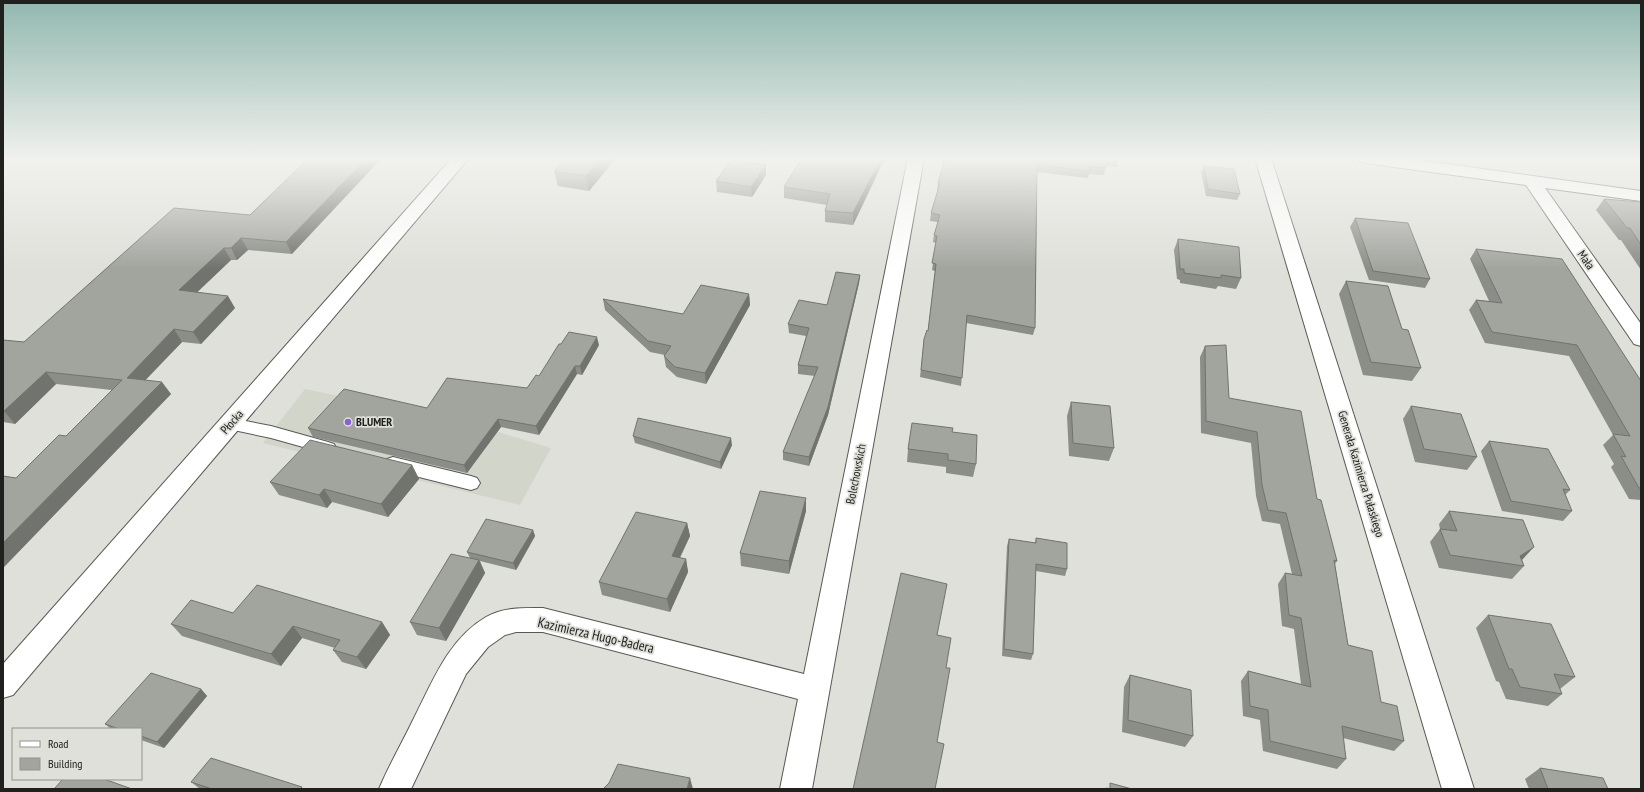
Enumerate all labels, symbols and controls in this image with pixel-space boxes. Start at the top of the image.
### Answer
street label: Mała [1575,247,1598,272]
street label: Płocka [217,406,246,437]
street label: Generała Kazimierza Pułaskiego [1335,409,1388,539]
place label: BLUMER [356,414,392,429]
marker: BLUMER [343,417,353,427]
street label: Bolechowskich [842,442,869,505]
street label: Kazimierza Hugo-Badera [536,613,656,657]
legend [12,728,142,780]
text: Road [48,736,68,751]
text: Building [48,756,83,771]

